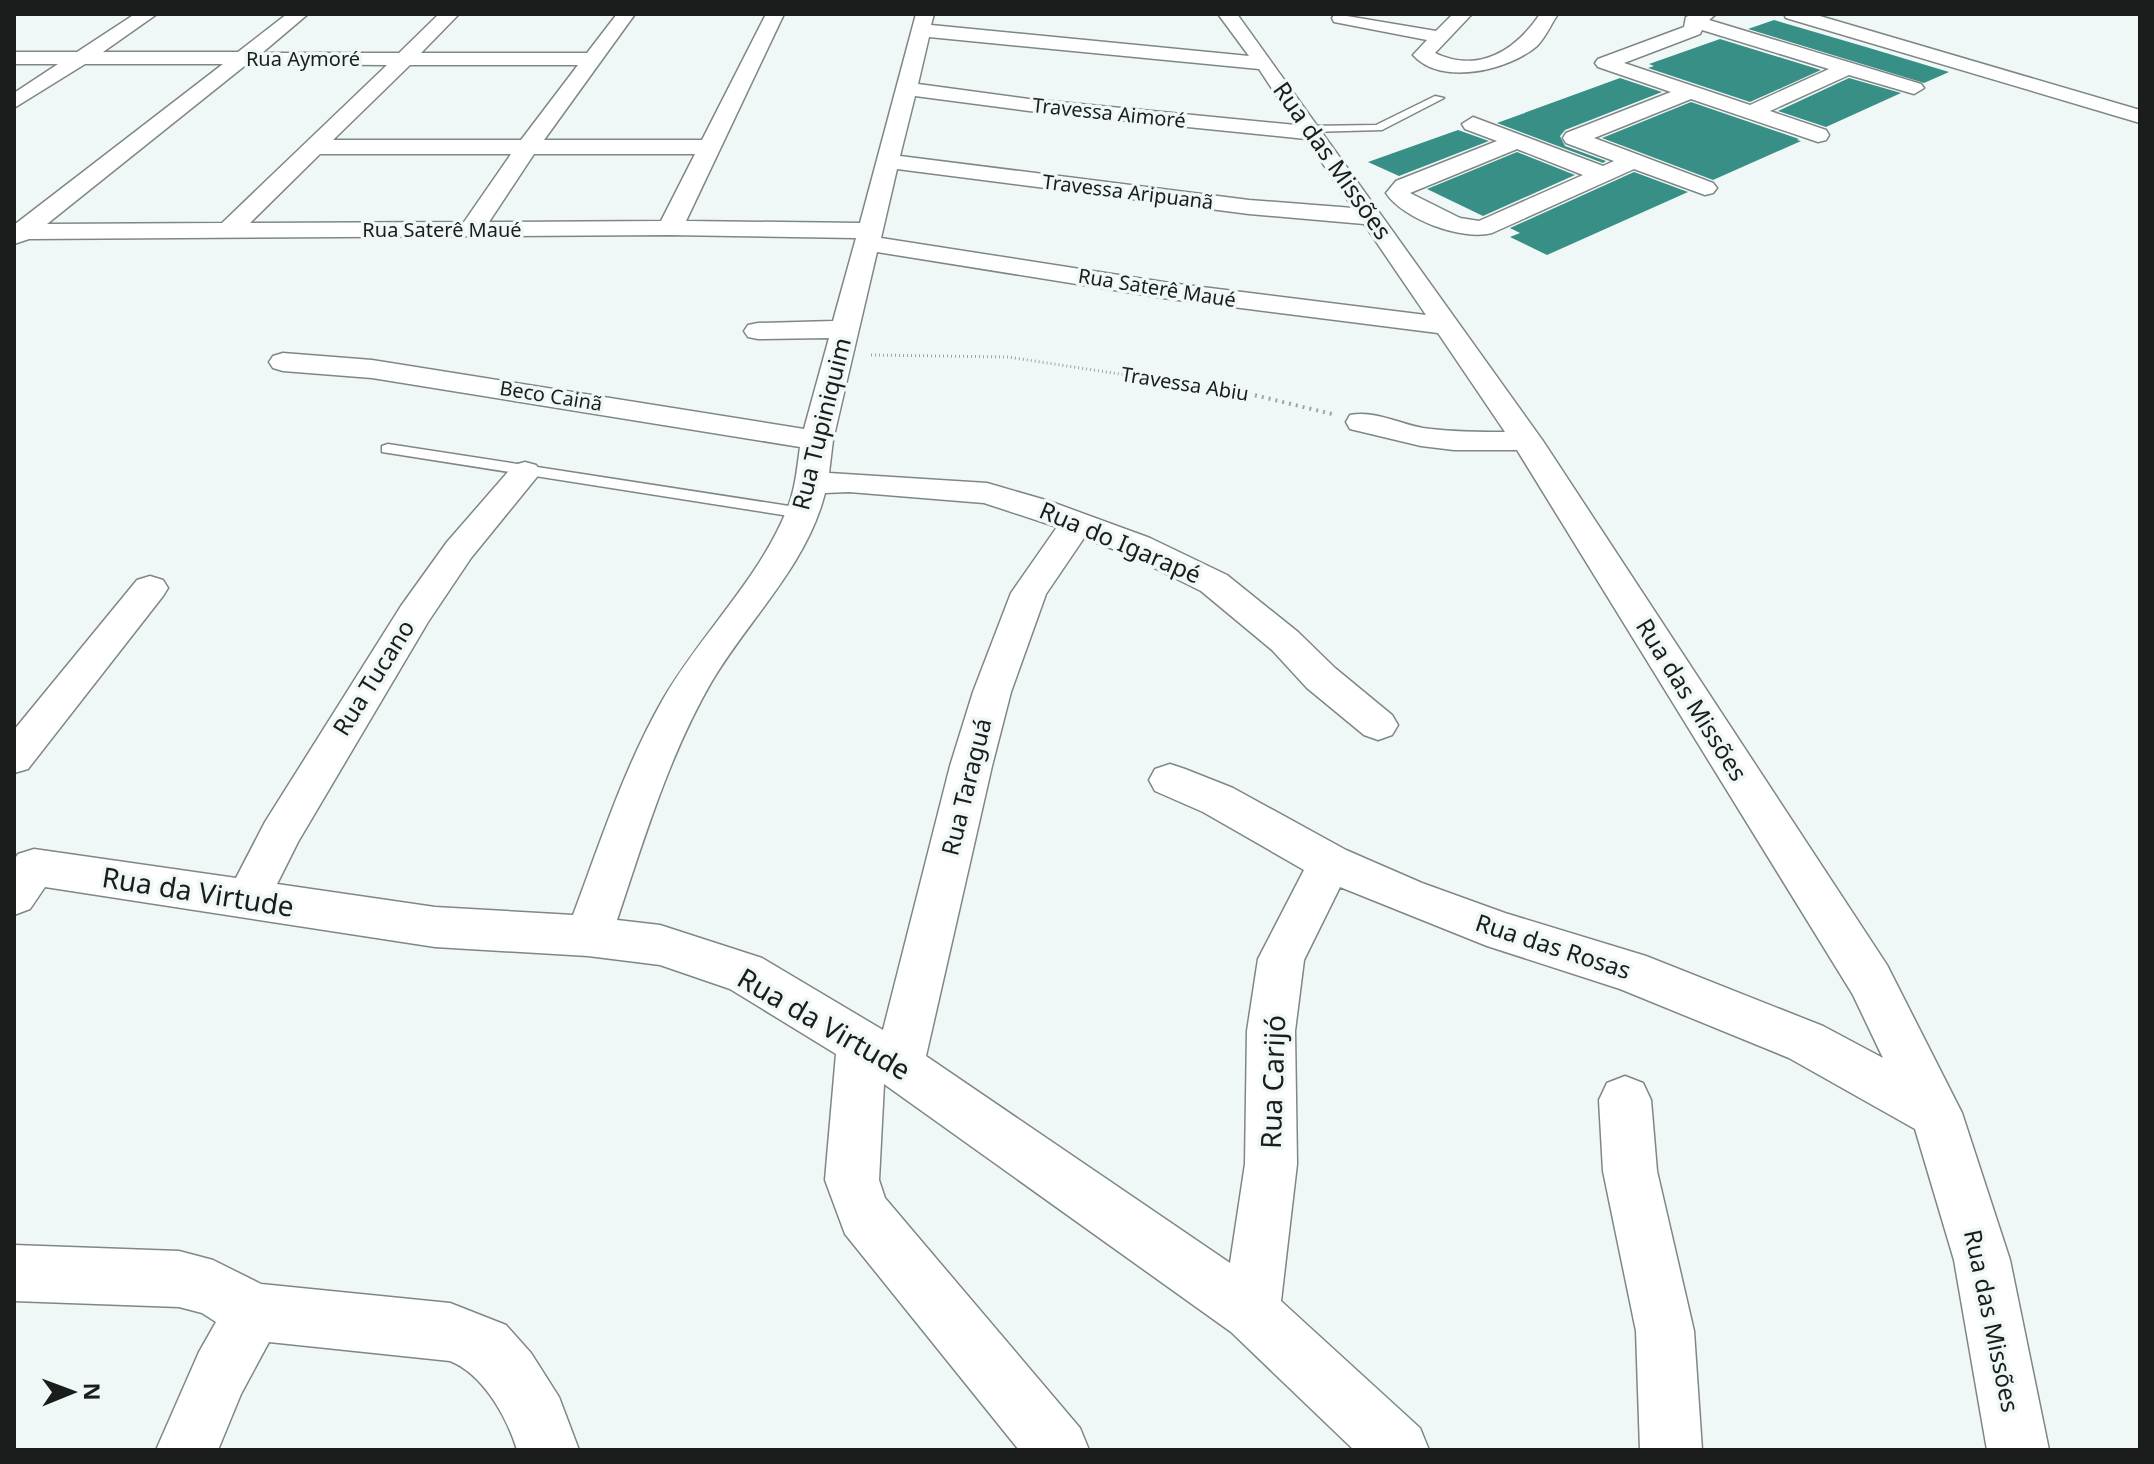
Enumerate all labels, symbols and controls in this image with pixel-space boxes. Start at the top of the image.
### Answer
street label: Rua Aymoré [246,45,360,72]
street label: Rua das Missões [1266,75,1400,246]
street label: Travessa Aimoré [1031,91,1187,134]
street label: Travessa Aripuanã [1041,168,1215,215]
street label: Rua Saterê Maué [362,216,522,243]
street label: Rua Saterê Maué [1076,262,1238,313]
street label: Rua Tupiniquim [783,334,858,513]
street label: Travessa Abiu [1119,360,1251,407]
street label: Beco Cainã [498,374,604,417]
street label: Rua do Igarapé [1035,493,1206,591]
street label: Rua das Missões [1629,612,1756,787]
street label: Rua Tucano [324,613,421,741]
street label: Rua Taraguá [933,715,999,859]
street label: Rua da Virtude [99,857,297,925]
street label: Rua das Rosas [1472,905,1635,986]
street label: Rua da Virtude [731,958,918,1088]
street label: Rua Carijó [1251,1014,1293,1150]
street label: Rua das Missões [1957,1226,2028,1415]
north arrow [32,1352,112,1432]
text: N [78,1382,108,1401]

